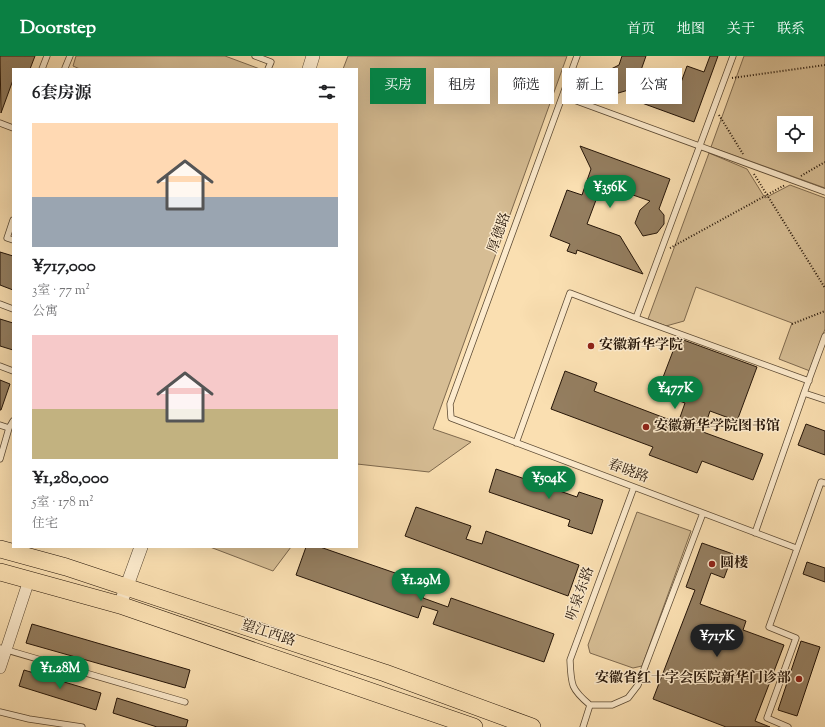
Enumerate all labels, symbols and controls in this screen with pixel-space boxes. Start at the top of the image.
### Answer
text: Doorstep [20,15,96,42]
text: 首页 [627,20,655,40]
text: 地图 [677,20,705,40]
text: 关于 [727,20,755,40]
text: 联系 [777,20,805,40]
chip: 买房 [370,68,426,104]
chip: 租房 [434,68,490,104]
chip: 筛选 [498,68,554,104]
chip: 新上 [562,68,618,104]
chip: 公寓 [626,68,682,104]
icon: filters [316,81,338,103]
text: 6套房源 [32,82,91,106]
map controls [777,116,813,152]
button: locate [777,116,813,152]
icon: home [149,149,221,221]
pin: ¥356K [582,175,638,209]
text: ¥356K [593,179,627,197]
street label: 厚德路 [483,210,517,256]
text: ¥717,000 [32,255,96,279]
text: 3室 · 77 m² [32,282,90,300]
text: 公寓 [32,303,58,321]
place label: 安徽新华学院 [599,336,683,356]
marker: 安徽新华学院 [586,341,596,351]
icon: home [149,361,221,433]
pin: ¥477K [647,376,703,410]
text: ¥477K [657,380,693,398]
place label: 安徽新华学院图书馆 [654,417,780,437]
marker: 安徽新华学院图书馆 [641,422,651,432]
street label: 春晓路 [605,455,651,489]
pin: ¥504K [521,466,577,500]
text: ¥1,280,000 [32,467,109,491]
text: ¥504K [531,470,567,488]
text: 5室 · 178 m² [32,494,94,512]
text: 住宅 [32,515,58,533]
place label: 圆楼 [720,554,748,574]
marker: 圆楼 [707,559,717,569]
street label: 听泉东路 [562,564,600,624]
pin: ¥1.29M [388,568,454,602]
text: ¥1.29M [401,572,441,590]
street label: 望江西路 [238,616,298,652]
pin: ¥717K [689,624,745,658]
text: ¥717K [699,628,735,646]
pin: ¥1.28M [27,656,93,690]
text: ¥1.28M [40,660,80,678]
place label: 安徽省红十字会医院新华门诊部 [595,669,791,689]
marker: 安徽省红十字会医院新华门诊部 [794,674,804,684]

